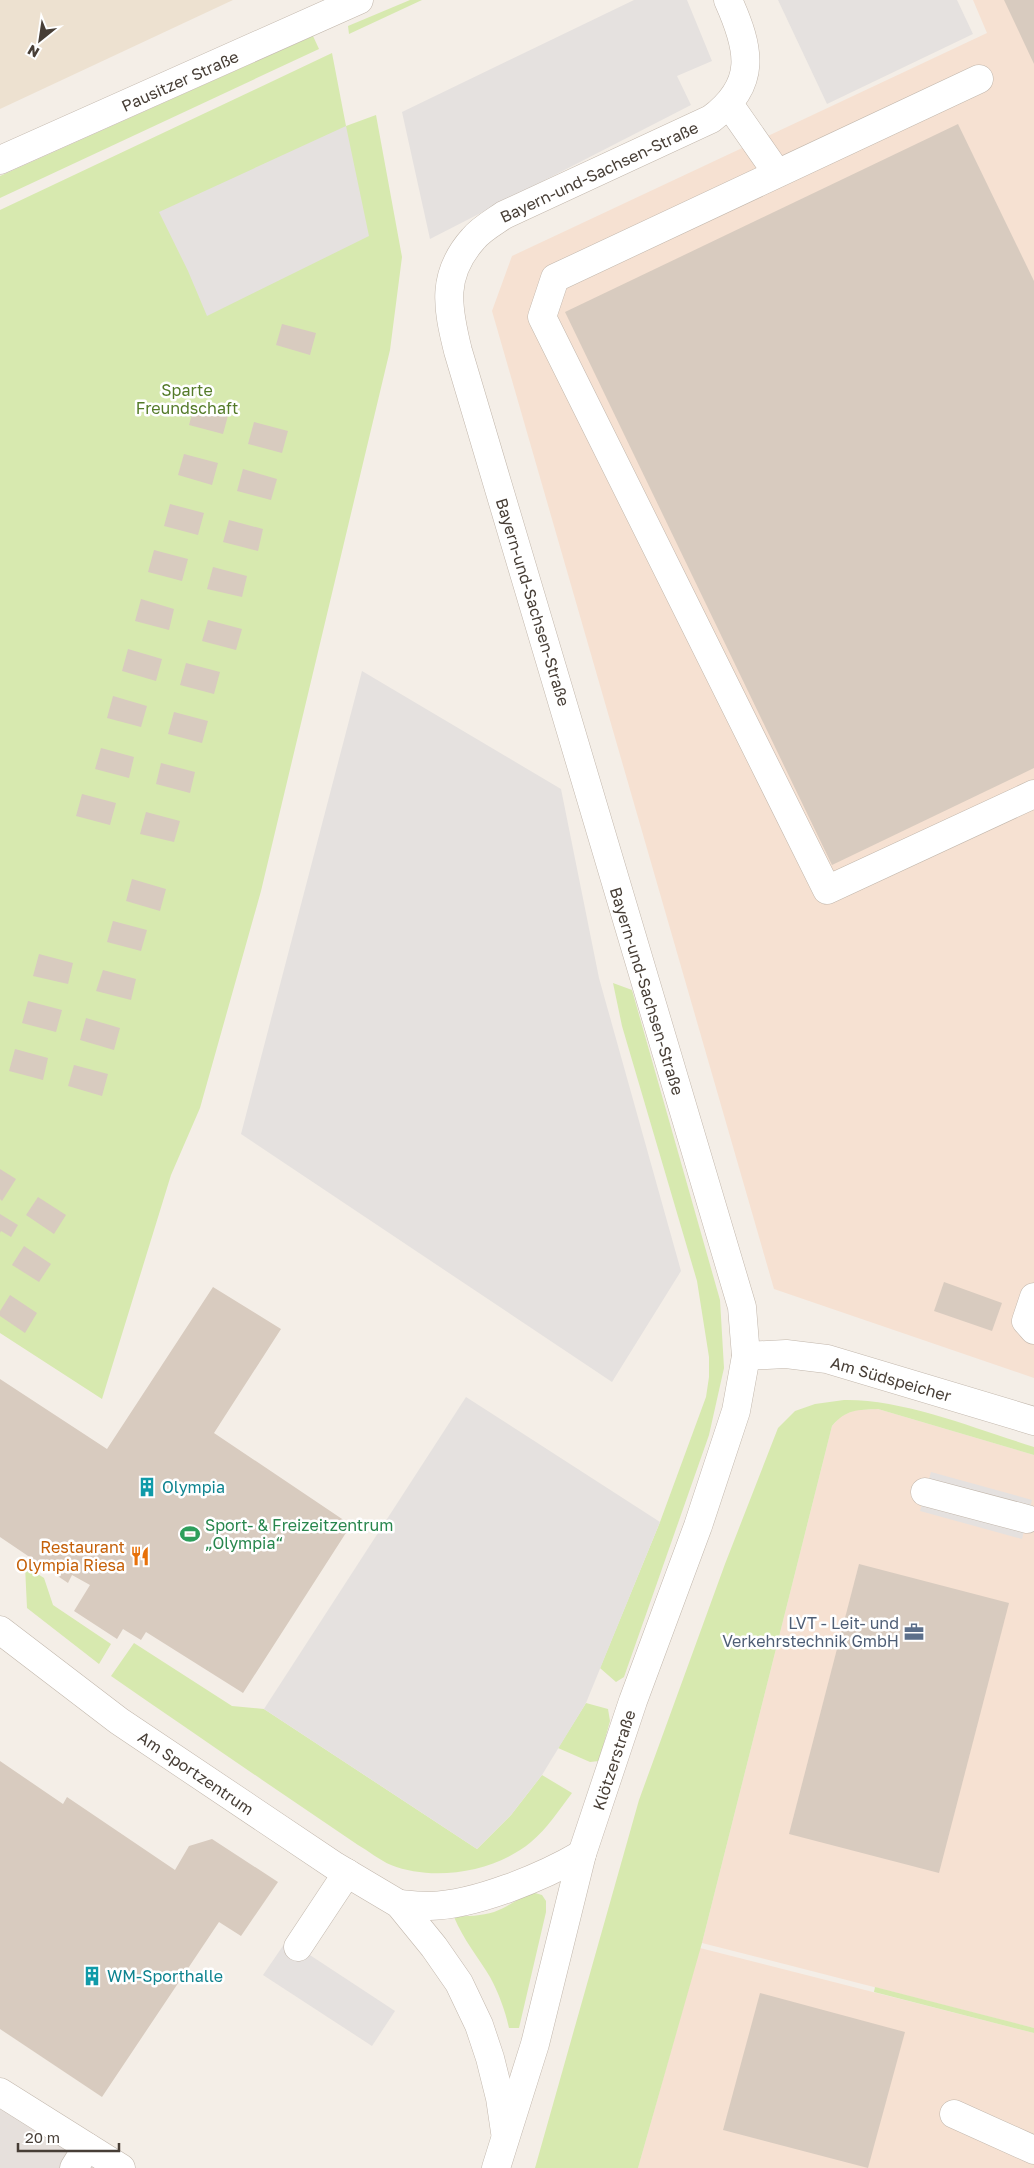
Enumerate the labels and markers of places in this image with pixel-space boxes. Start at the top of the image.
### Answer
building icon: Olympia [136,1476,158,1498]
place label: Olympia [162,1477,225,1497]
place label: Sport- & Freizeitzentrum „Olympia“ [205,1515,393,1553]
sports icon: Sport- & Freizeitzentrum „Olympia“ [179,1523,201,1545]
place label: Restaurant Olympia Riesa [16,1537,125,1575]
restaurant icon: Restaurant Olympia Riesa [129,1545,151,1567]
place label: LVT - Leit- und Verkehrstechnik GmbH [722,1613,899,1651]
office icon: LVT - Leit- und Verkehrstechnik GmbH [903,1621,925,1643]
building icon: WM-Sporthalle [81,1965,103,1987]
place label: WM-Sporthalle [107,1966,223,1986]

